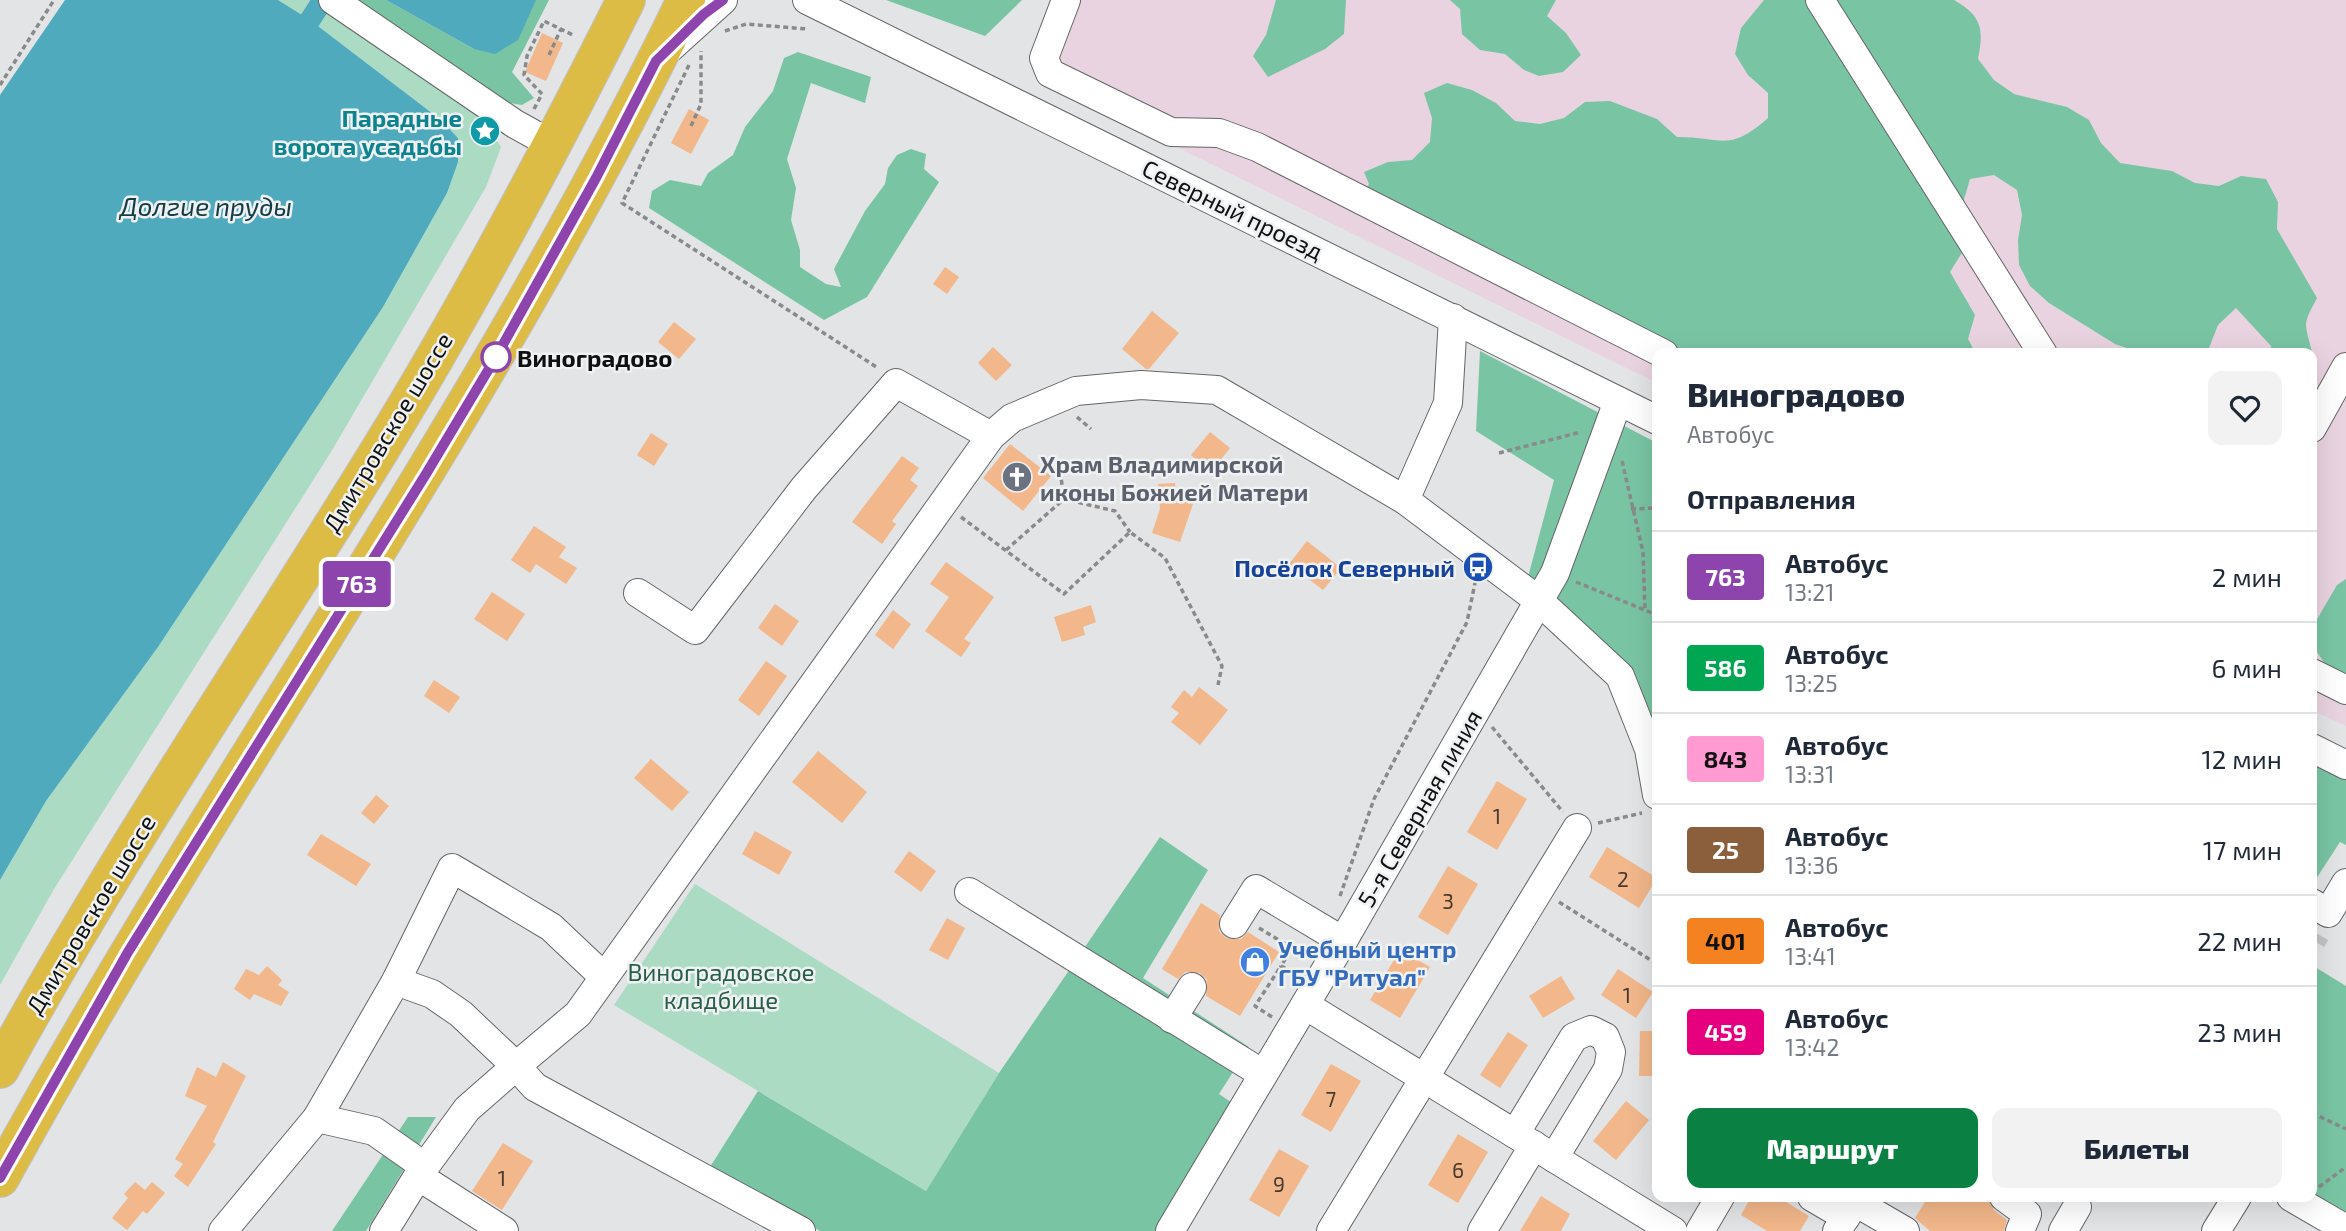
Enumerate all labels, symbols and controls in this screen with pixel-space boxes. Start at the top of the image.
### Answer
place label: Парадные ворота усадьбы [274,103,462,160]
place icon: Парадные ворота усадьбы [468,114,502,148]
street label: Северный проезд [1138,153,1328,265]
water label: Долгие пруды [118,190,292,221]
street label: Дмитровское шоссе [316,327,458,537]
marker: Виноградово [481,342,511,372]
place label: Виноградово [517,343,672,372]
button: heart [2208,371,2282,445]
text: Виноградово [1687,374,1905,414]
text: Автобус [1687,420,1775,448]
place label: Храм Владимирской иконы Божией Матери [1040,449,1308,506]
church icon: Храм Владимирской иконы Божией Матери [1000,460,1034,494]
text: Отправления [1687,483,1856,514]
text: Автобус [1785,547,1888,578]
bus stop icon: Посёлок Северный [1461,550,1495,584]
place label: Посёлок Северный [1234,553,1455,582]
line badge: 763 [317,561,397,607]
text: 2 мин [2212,561,2282,592]
text: 763 [1705,562,1746,591]
text: 763 [337,569,377,598]
text: 13:21 [1785,578,1834,606]
text: Автобус [1785,638,1888,669]
text: 6 мин [2211,652,2282,683]
text: 586 [1704,653,1747,682]
text: 13:25 [1785,669,1838,697]
street label: 5-я Северная линия [1351,704,1487,912]
text: Автобус [1785,729,1888,760]
text: 12 мин [2201,743,2282,774]
text: 843 [1704,744,1747,773]
text: 13:31 [1785,760,1834,788]
house number: 1 [1493,803,1501,828]
street label: Дмитровское шоссе [19,809,161,1019]
text: Автобус [1785,820,1888,851]
text: 17 мин [2203,834,2282,865]
text: 25 [1712,835,1739,864]
text: 13:36 [1785,851,1838,879]
house number: 2 [1617,866,1629,891]
house number: 3 [1442,888,1454,913]
text: Автобус [1785,911,1888,942]
text: 22 мин [2197,925,2282,956]
text: 401 [1705,926,1746,955]
place label: Учебный центр ГБУ "Ритуал" [1278,934,1456,991]
text: 13:41 [1785,942,1836,970]
shop icon: Учебный центр ГБУ "Ритуал" [1238,945,1272,979]
park label: Виноградовское кладбище [627,957,815,1014]
house number: 1 [1623,982,1631,1007]
text: Автобус [1785,1002,1888,1033]
text: 23 мин [2197,1016,2282,1047]
text: 459 [1704,1017,1747,1046]
text: 13:42 [1785,1033,1839,1061]
house number: 7 [1326,1086,1337,1111]
button: Маршрут [1687,1108,1978,1188]
button: Билеты [1992,1108,2282,1188]
house number: 6 [1452,1157,1464,1182]
house number: 1 [498,1165,506,1190]
house number: 9 [1273,1171,1285,1196]

